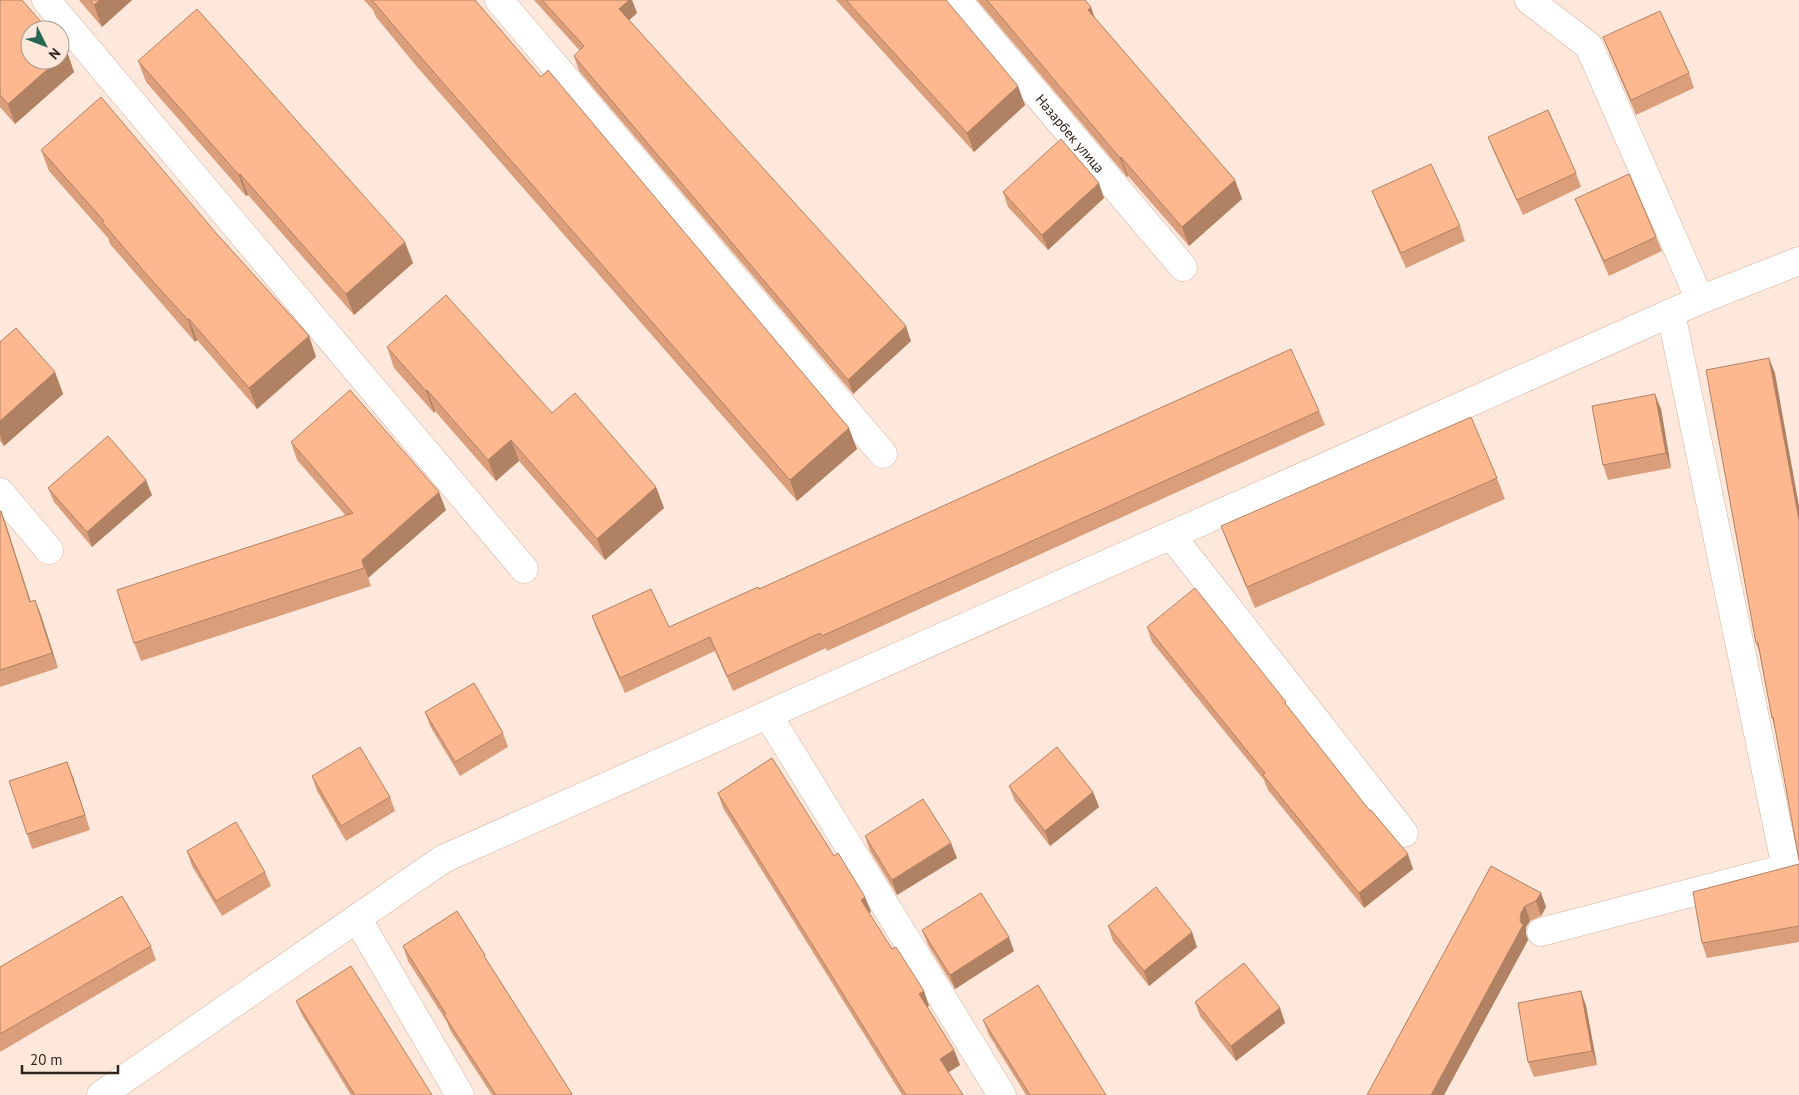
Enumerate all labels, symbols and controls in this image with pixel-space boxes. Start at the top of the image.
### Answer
north arrow [20,20,70,70]
text: N [45,44,64,63]
street label: Назарбек улица [1032,90,1109,177]
scale bar [22,1042,119,1074]
text: 20 m [30,1050,63,1069]

